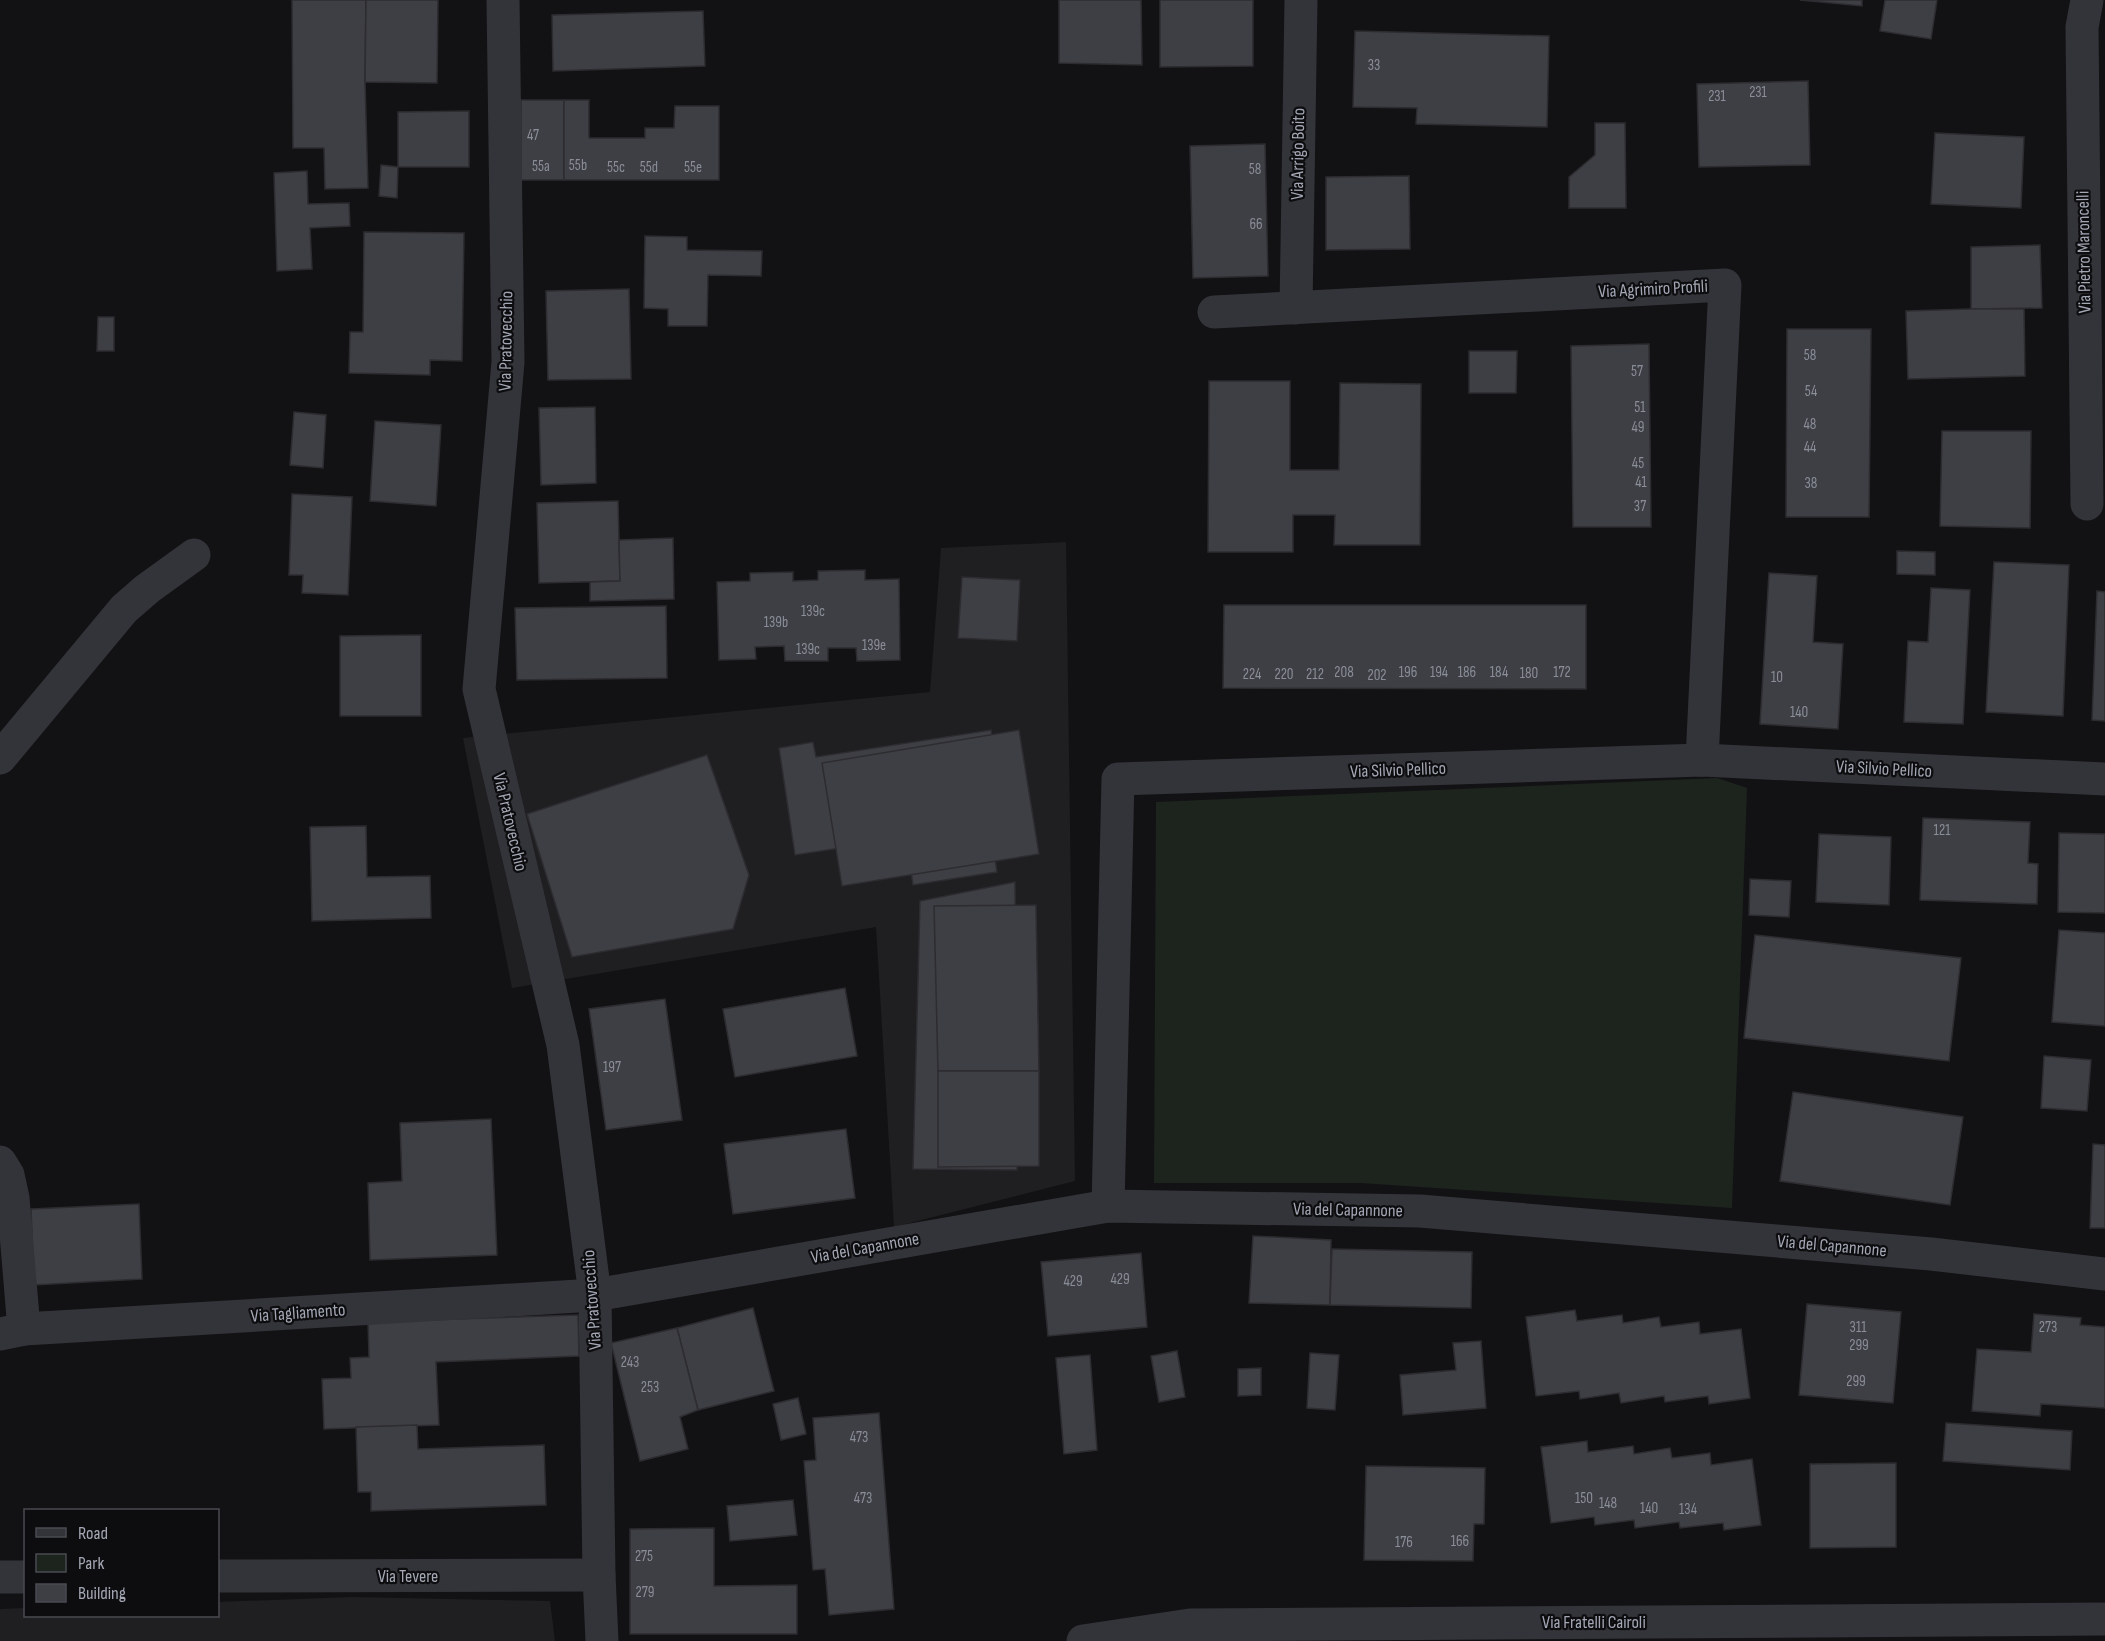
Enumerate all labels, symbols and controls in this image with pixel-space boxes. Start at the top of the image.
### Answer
house number: 33 [1368,56,1380,75]
house number: 231 [1749,83,1768,102]
house number: 231 [1708,87,1727,106]
street label: Via Arrigo Boito [1287,108,1309,200]
house number: 47 [527,126,539,145]
house number: 55b [569,156,587,175]
house number: 55a [532,157,550,176]
house number: 55c [607,158,625,177]
house number: 55d [640,158,658,177]
house number: 55e [684,158,702,177]
house number: 58 [1249,160,1261,179]
street label: Via Pietro Maroncelli [2072,191,2096,313]
house number: 66 [1249,215,1263,234]
street label: Via Agrimiro Profili [1598,276,1708,302]
street label: Via Pratovecchio [495,291,517,391]
house number: 58 [1804,346,1816,365]
house number: 57 [1631,362,1643,381]
house number: 54 [1805,382,1817,401]
house number: 51 [1634,398,1646,417]
house number: 48 [1804,415,1816,434]
house number: 49 [1632,418,1644,437]
house number: 44 [1804,438,1816,457]
house number: 45 [1632,454,1644,473]
house number: 41 [1635,473,1648,492]
house number: 38 [1805,474,1817,493]
house number: 37 [1634,497,1646,516]
house number: 139c [801,602,825,621]
house number: 139b [764,613,788,632]
house number: 139e [862,636,886,655]
house number: 139c [796,640,820,659]
house number: 208 [1334,663,1354,682]
house number: 196 [1399,663,1417,682]
house number: 194 [1430,663,1448,682]
house number: 186 [1458,663,1476,682]
house number: 184 [1490,663,1508,682]
house number: 172 [1553,663,1571,682]
house number: 180 [1520,664,1538,683]
house number: 224 [1243,665,1261,684]
house number: 220 [1274,665,1294,684]
house number: 212 [1306,665,1324,684]
house number: 202 [1367,666,1387,685]
house number: 10 [1771,668,1783,687]
house number: 140 [1790,703,1808,722]
street label: Via Silvio Pellico [1835,756,1933,782]
street label: Via Silvio Pellico [1350,758,1446,782]
street label: Via Pratovecchio [488,771,532,873]
house number: 121 [1934,821,1951,840]
house number: 197 [603,1058,621,1077]
street label: Via del Capannone [1293,1199,1403,1221]
street label: Via del Capannone [809,1228,921,1268]
street label: Via del Capannone [1776,1231,1888,1261]
street label: Via Pratovecchio [578,1249,606,1351]
house number: 429 [1110,1270,1130,1289]
house number: 429 [1063,1272,1083,1291]
street label: Via Tagliamento [250,1299,346,1327]
house number: 311 [1850,1318,1867,1337]
house number: 273 [2039,1318,2057,1337]
house number: 299 [1849,1336,1869,1355]
house number: 243 [621,1353,639,1372]
house number: 299 [1846,1372,1866,1391]
house number: 253 [641,1378,659,1397]
house number: 473 [850,1428,868,1447]
house number: 473 [854,1489,872,1508]
house number: 150 [1575,1489,1593,1508]
house number: 148 [1599,1494,1617,1513]
house number: 140 [1640,1499,1658,1518]
house number: 134 [1679,1500,1697,1519]
legend [24,1509,219,1617]
text: Road [78,1523,108,1544]
house number: 166 [1451,1532,1469,1551]
house number: 176 [1395,1533,1413,1552]
house number: 275 [635,1547,653,1566]
text: Park [78,1553,104,1574]
street label: Via Tevere [378,1566,438,1587]
text: Building [78,1583,126,1604]
house number: 279 [636,1583,654,1602]
street label: Via Fratelli Cairoli [1542,1612,1646,1633]

